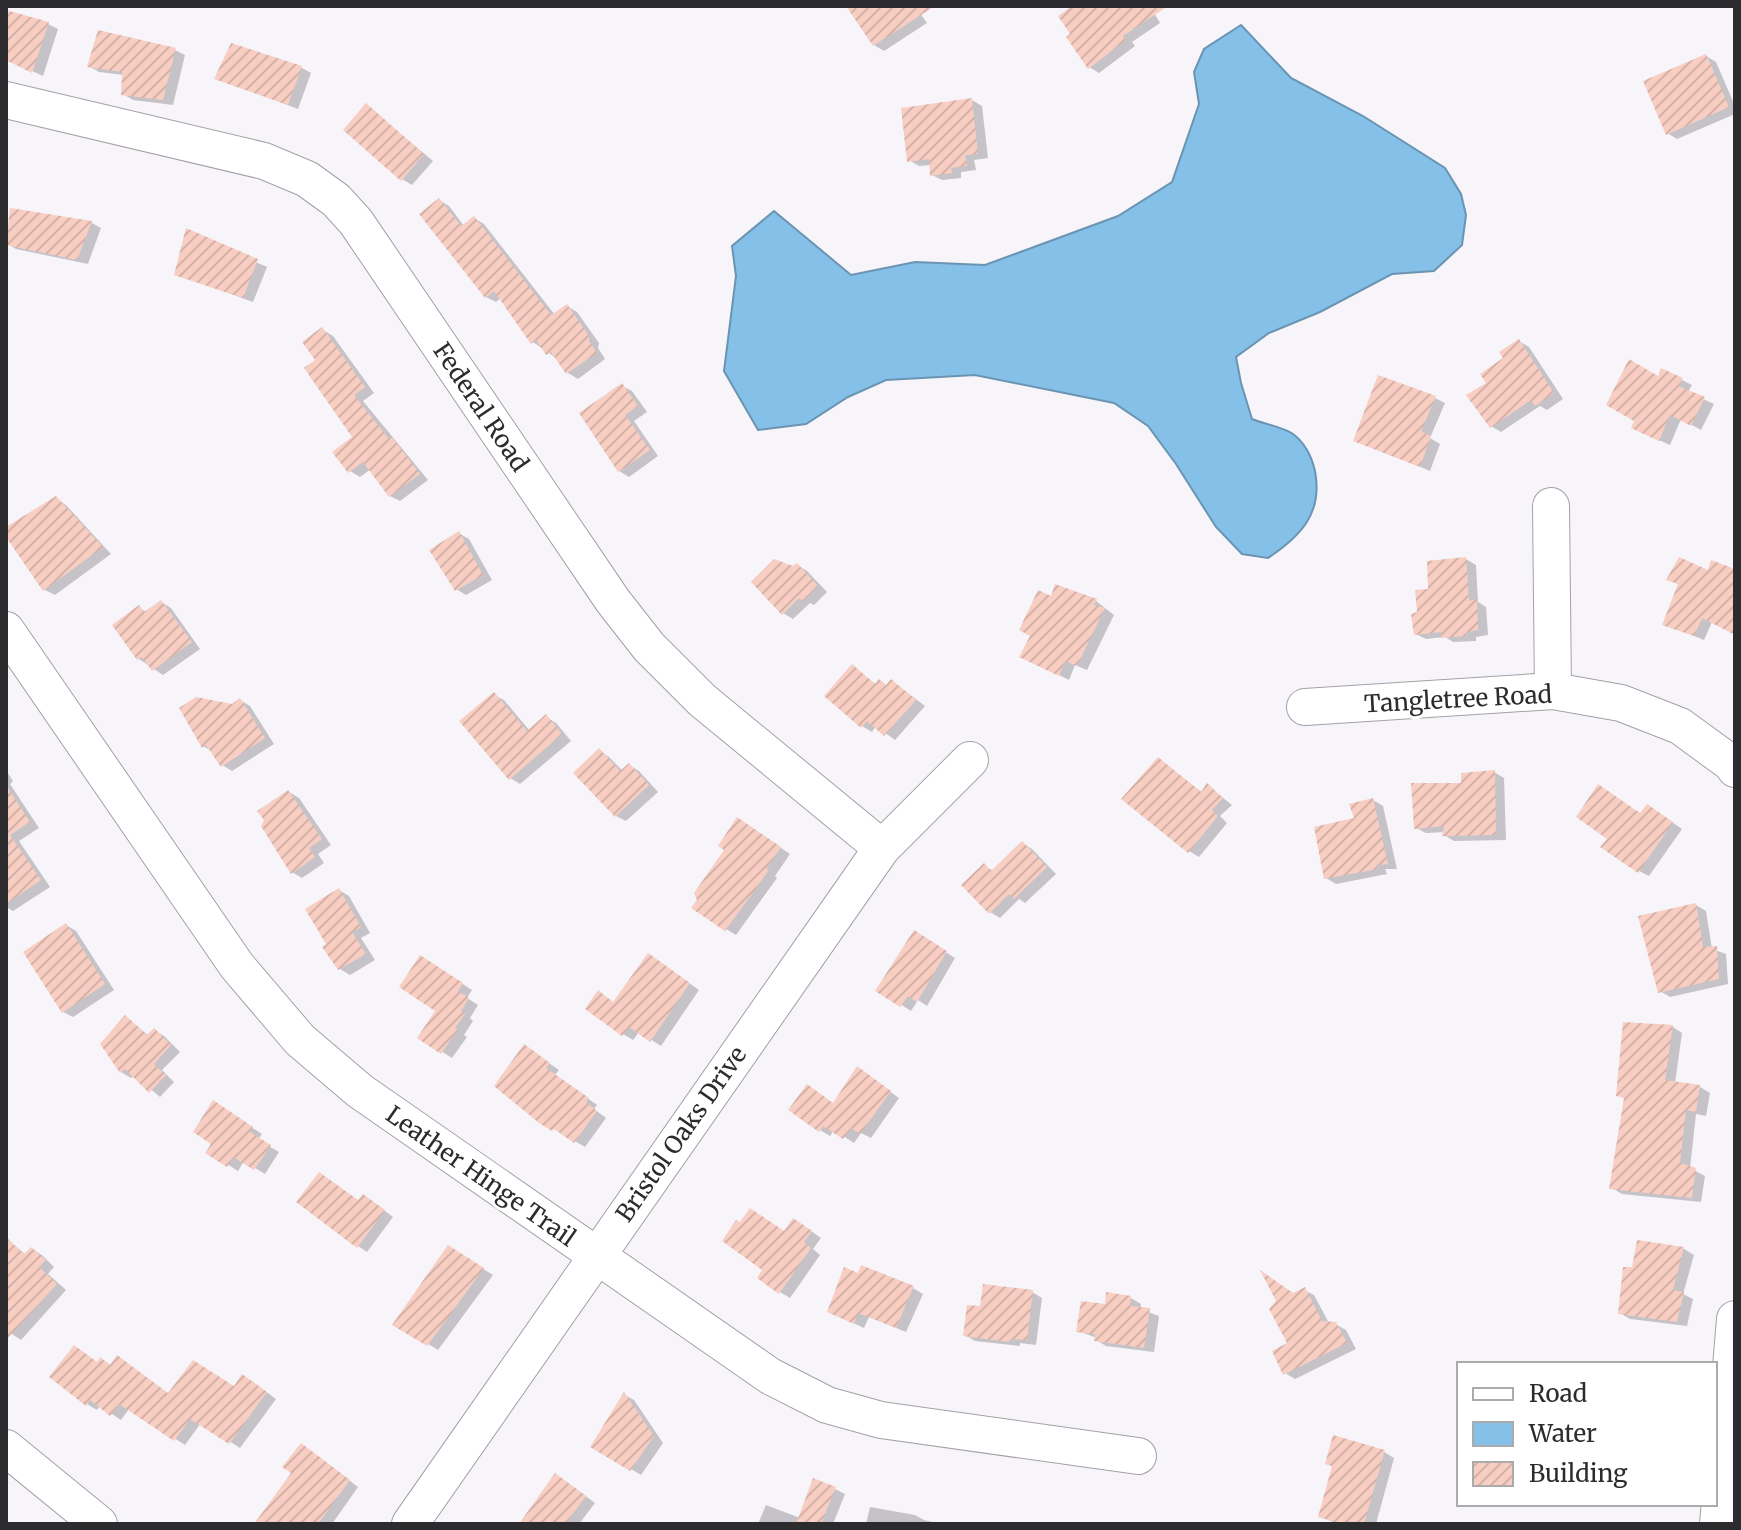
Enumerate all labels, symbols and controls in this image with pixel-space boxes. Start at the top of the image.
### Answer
street label: Federal Road [427,337,535,477]
street label: Tangletree Road [1363,679,1553,719]
street label: Bristol Oaks Drive [609,1040,753,1228]
street label: Leather Hinge Trail [380,1099,582,1253]
legend [1457,1362,1717,1506]
text: Road [1529,1378,1587,1409]
text: Water [1528,1418,1597,1449]
text: Building [1529,1458,1628,1489]

